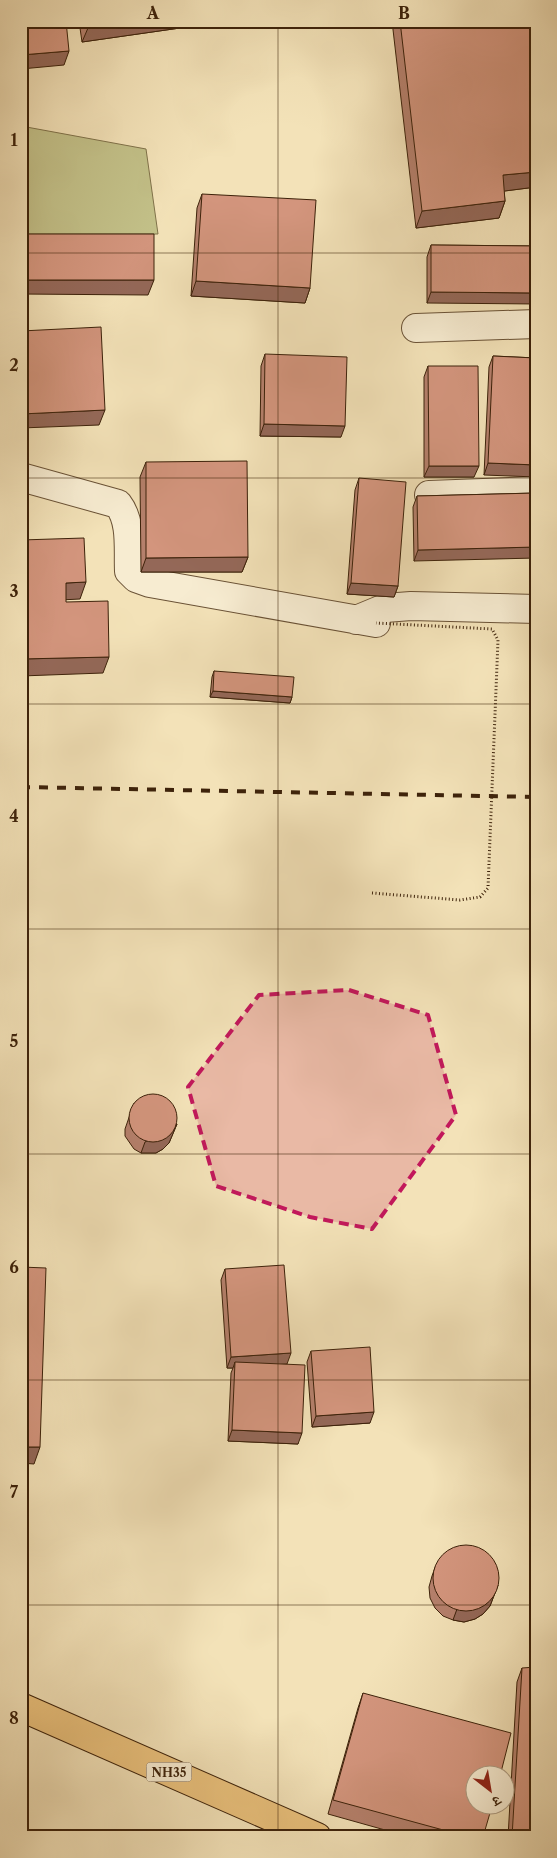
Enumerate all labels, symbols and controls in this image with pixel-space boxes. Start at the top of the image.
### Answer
text: A [146,3,160,23]
text: B [398,3,410,23]
text: 1 [10,130,18,150]
text: 2 [9,355,19,375]
text: 3 [9,581,19,601]
text: 4 [9,806,19,826]
text: 5 [10,1031,19,1051]
text: 6 [9,1257,19,1277]
text: 7 [10,1482,19,1502]
text: 8 [9,1708,19,1728]
road number: NH35 [146,1762,192,1781]
north arrow [464,1766,514,1816]
text: उ [488,1791,505,1811]

